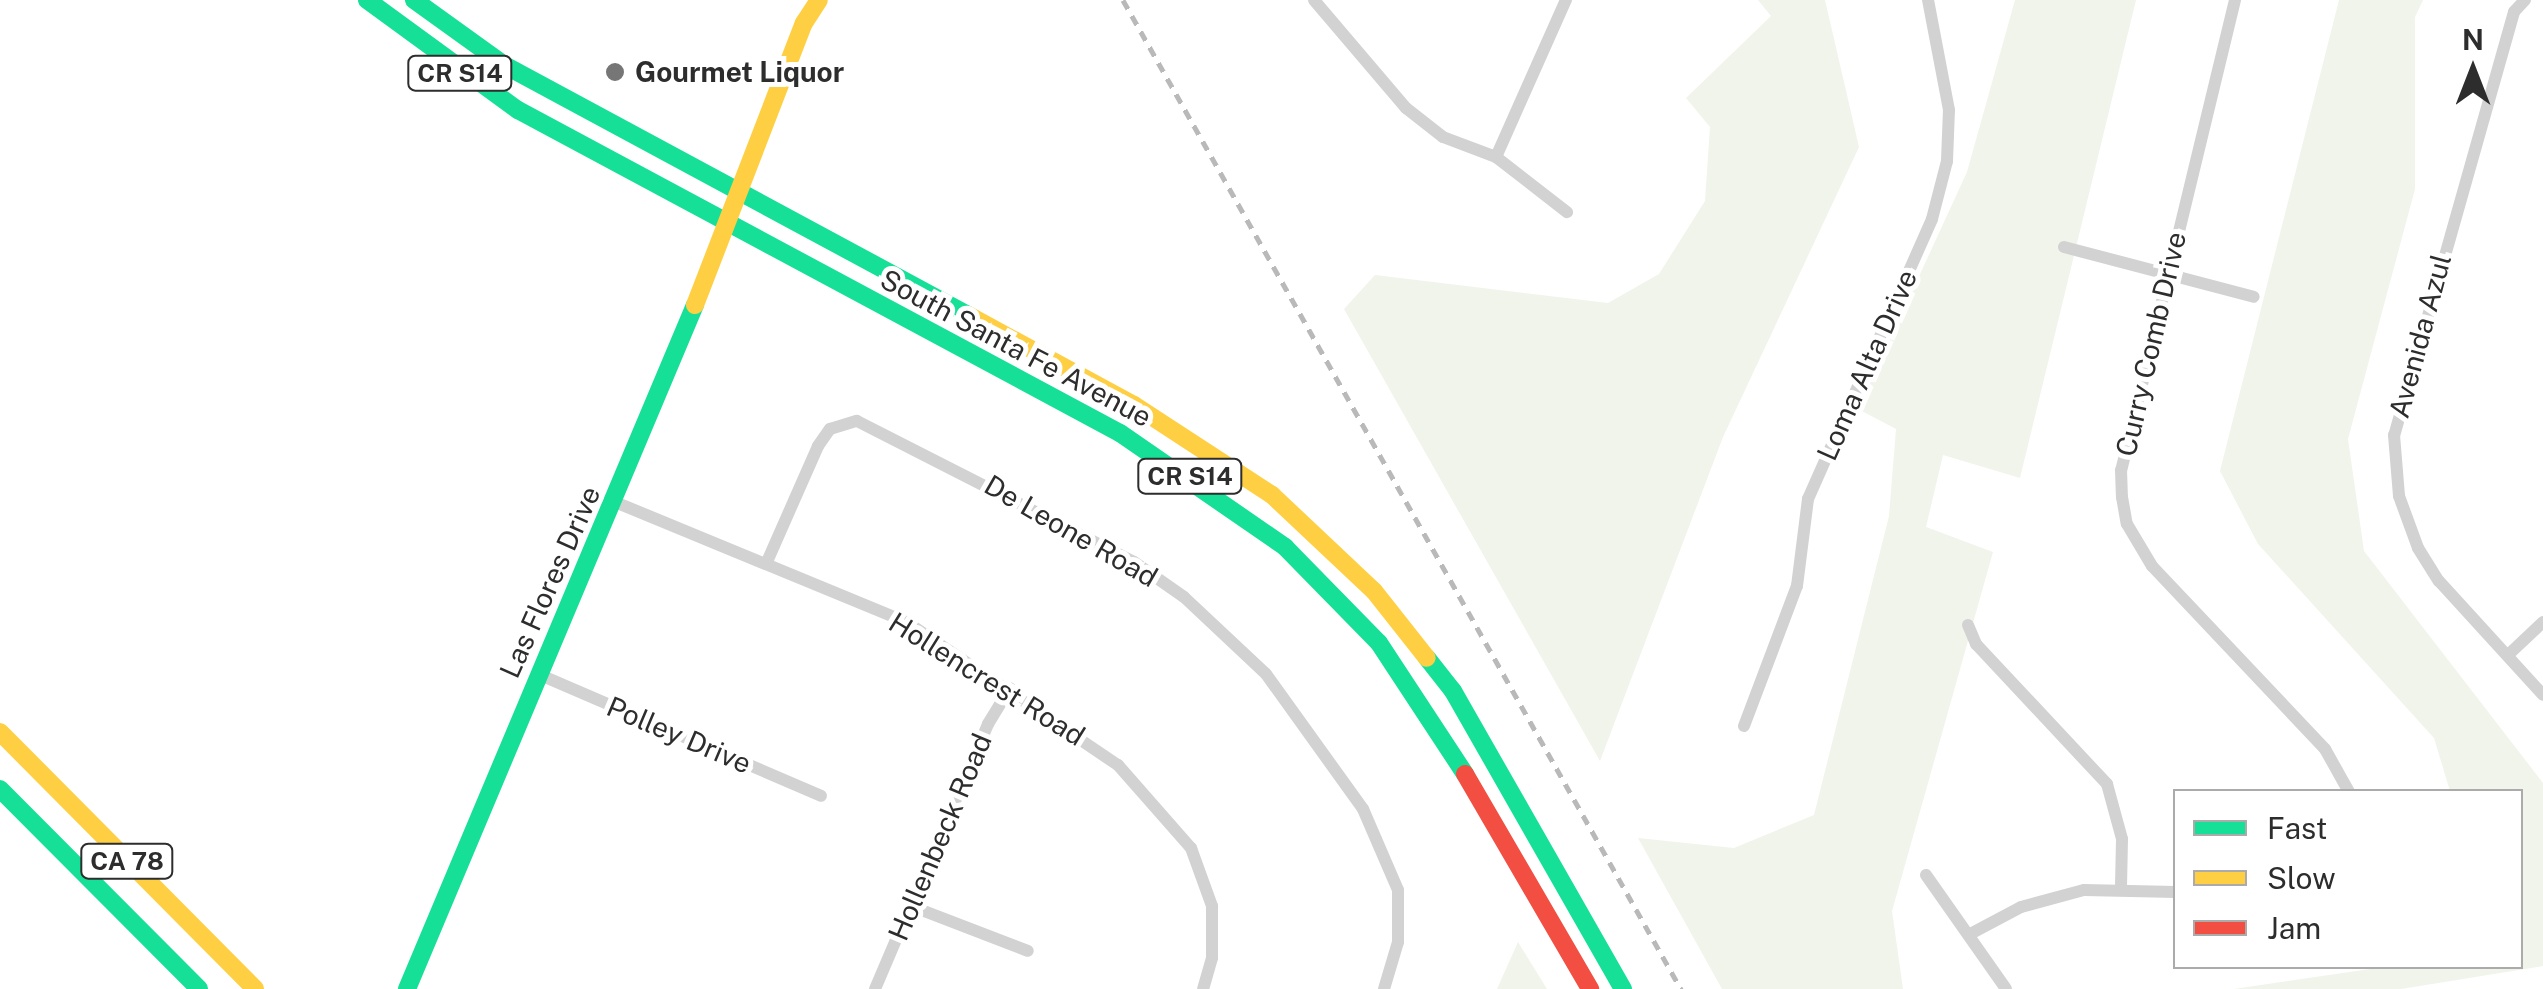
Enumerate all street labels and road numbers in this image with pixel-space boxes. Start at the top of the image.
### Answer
road number: CR S14 [405,53,515,93]
street label: Curry Comb Drive [2109,228,2193,460]
street label: Avenida Azul [2382,250,2458,422]
street label: South Santa Fe Avenue [875,262,1157,434]
street label: Loma Alta Drive [1810,264,1924,466]
road number: CR S14 [1135,456,1245,496]
street label: De Leone Road [978,468,1164,594]
street label: Las Flores Drive [493,481,607,683]
street label: Hollencrest Road [883,605,1091,753]
street label: Polley Drive [602,690,756,780]
street label: Hollenbeck Road [881,729,999,945]
road number: CA 78 [80,841,174,881]

